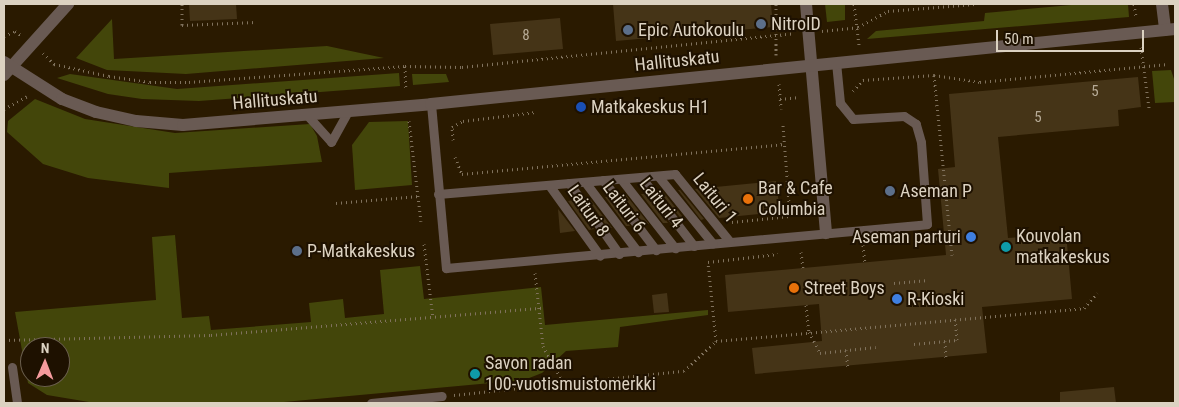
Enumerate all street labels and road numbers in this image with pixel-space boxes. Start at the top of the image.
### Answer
street label: Hallituskatu [634,46,720,76]
street label: Hallituskatu [232,86,318,114]
street label: Laituri 1 [688,169,742,227]
street label: Laituri 4 [635,174,687,232]
street label: Laituri 6 [598,177,650,237]
street label: Laituri 8 [563,181,613,241]

